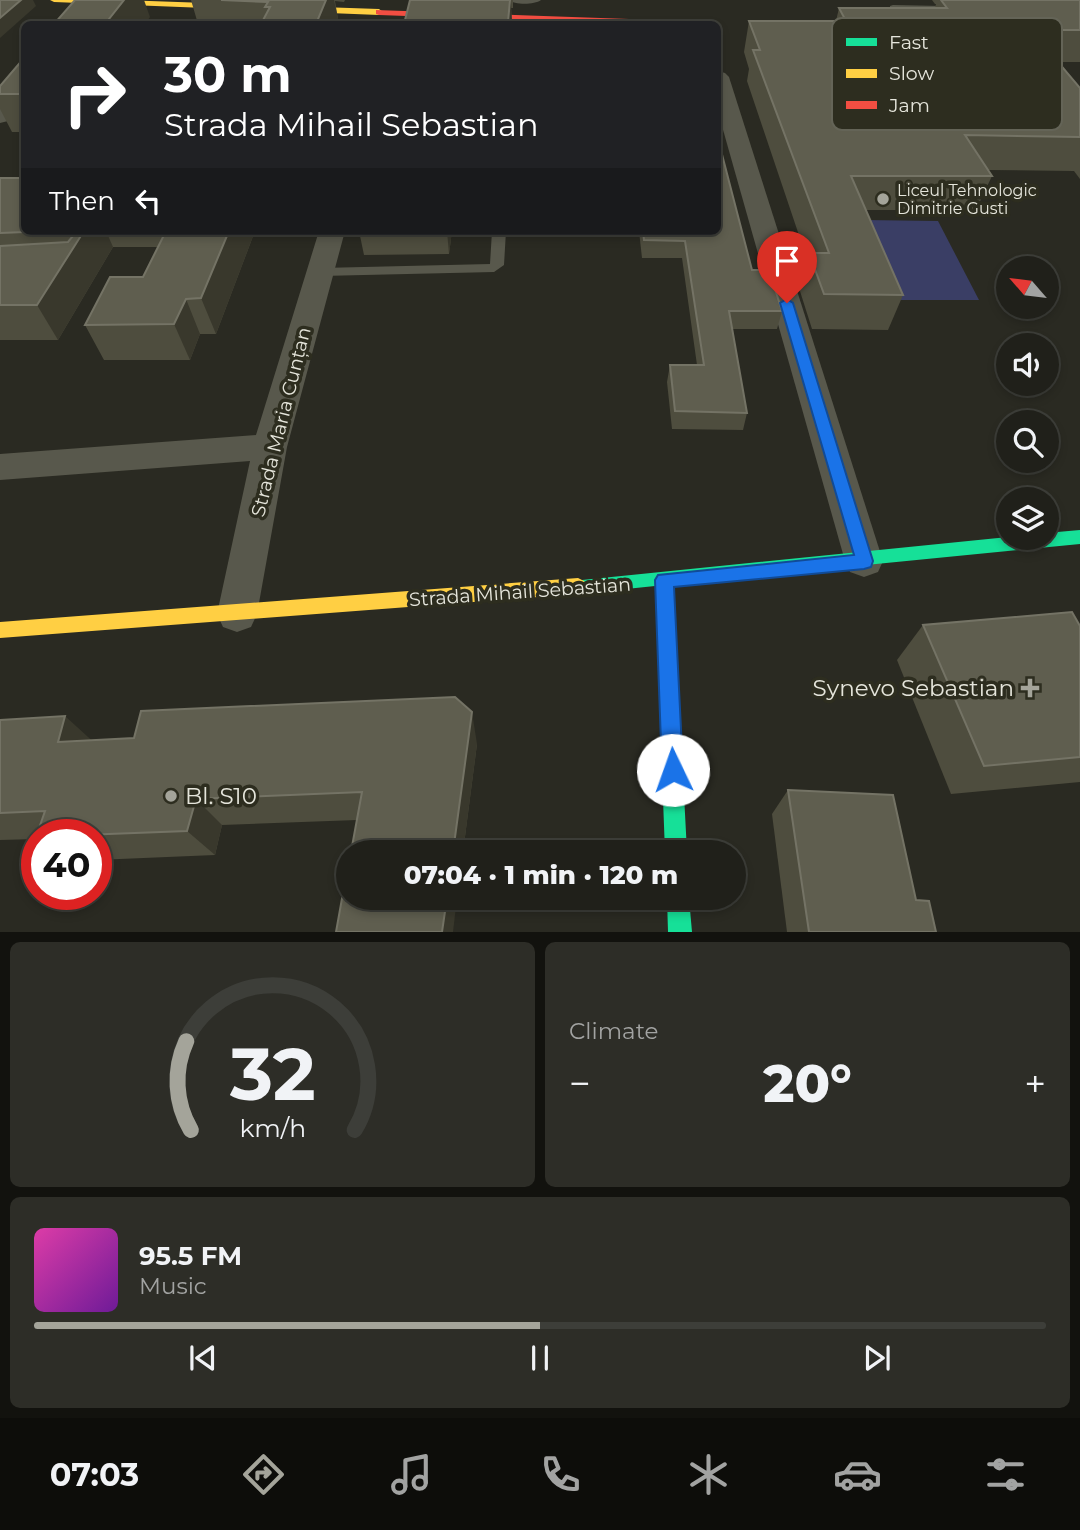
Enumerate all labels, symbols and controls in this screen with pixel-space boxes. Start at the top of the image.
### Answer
legend [832,18,1062,130]
text: Fast [889,31,929,54]
text: 30 m [164,45,292,104]
icon: right [49,49,140,140]
text: Slow [889,62,934,85]
text: Jam [888,94,930,117]
text: Strada Mihail Sebastian [164,105,539,144]
place label: Liceul Tehnologic Dimitrie Gusti [897,181,1037,218]
icon: left [129,182,167,220]
text: Then [49,185,115,217]
marker: Liceul Tehnologic Dimitrie Gusti [875,191,891,207]
pin [757,231,817,303]
icon: arrive [768,242,806,280]
north arrow [996,256,1059,318]
map controls [996,256,1059,550]
street label: Strada Maria Cunțan [246,325,317,520]
button: sound [996,333,1059,396]
button: search [996,410,1059,473]
button: layers [996,487,1059,550]
street label: Strada Mihail Sebastian [408,573,632,611]
place label: Synevo Sebastian [813,674,1014,702]
marker: Synevo Sebastian [1020,678,1040,698]
position arrow [636,733,710,807]
place label: Bl. S10 [185,782,257,810]
marker: Bl. S10 [163,788,179,804]
speed limit sign: 40 [21,819,112,910]
text: 07:04 · 1 min · 120 m [404,859,678,891]
text: Climate [569,1017,658,1045]
text: 32 [229,1031,315,1119]
text: 20° [763,1052,852,1115]
text: − [569,1060,591,1107]
text: + [1024,1060,1046,1107]
text: km/h [239,1113,306,1143]
text: 95.5 FM [139,1240,242,1272]
text: Music [139,1272,207,1300]
icon: previous [184,1339,222,1377]
icon: pause [521,1339,559,1377]
icon: next [858,1339,896,1377]
icon: directions [239,1450,288,1499]
icon: music [387,1450,436,1499]
icon: phone [536,1450,585,1499]
icon: climate [684,1450,733,1499]
icon: car [833,1450,882,1499]
icon: filters [981,1450,1030,1499]
text: 07:03 [50,1455,139,1494]

